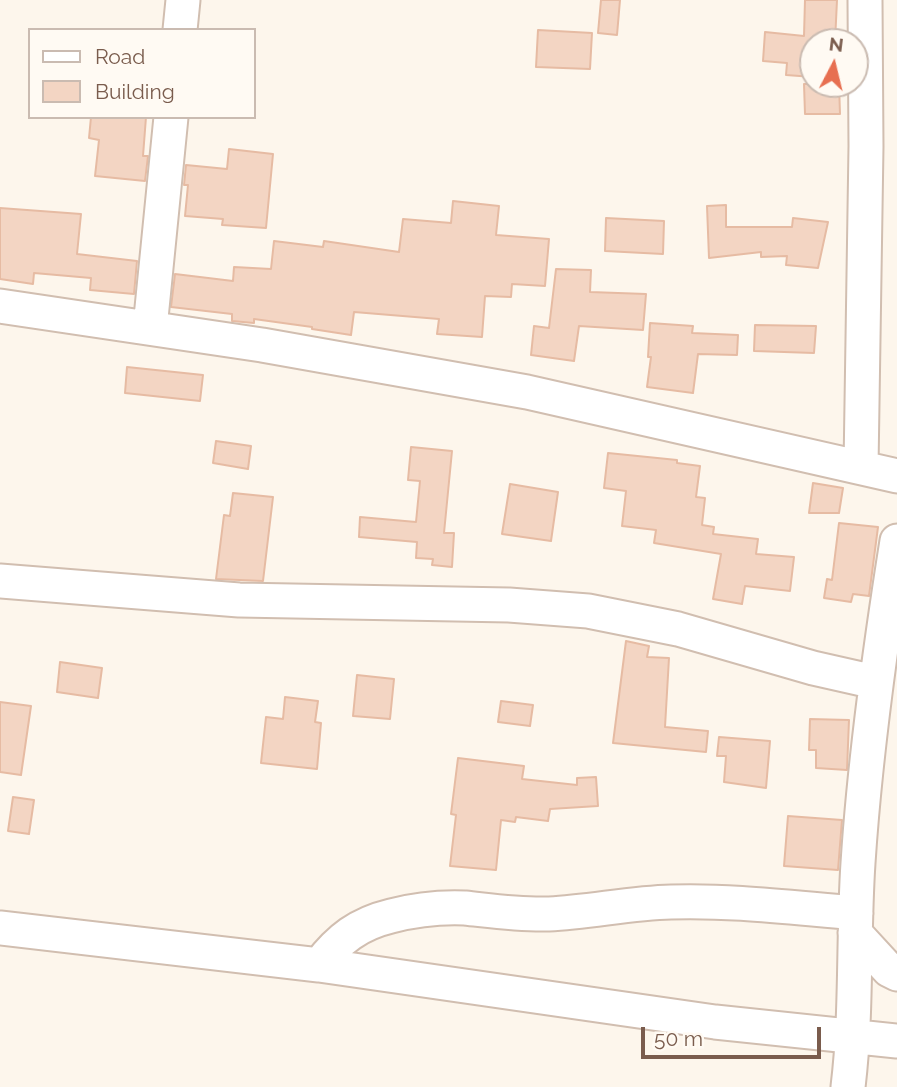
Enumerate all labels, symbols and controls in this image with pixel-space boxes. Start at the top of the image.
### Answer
legend [28,28,256,119]
north arrow [799,28,869,98]
text: N [828,32,845,56]
text: Road [95,44,145,69]
text: Building [95,79,175,104]
scale bar [645,1014,825,1058]
text: 50 m [654,1026,703,1051]

